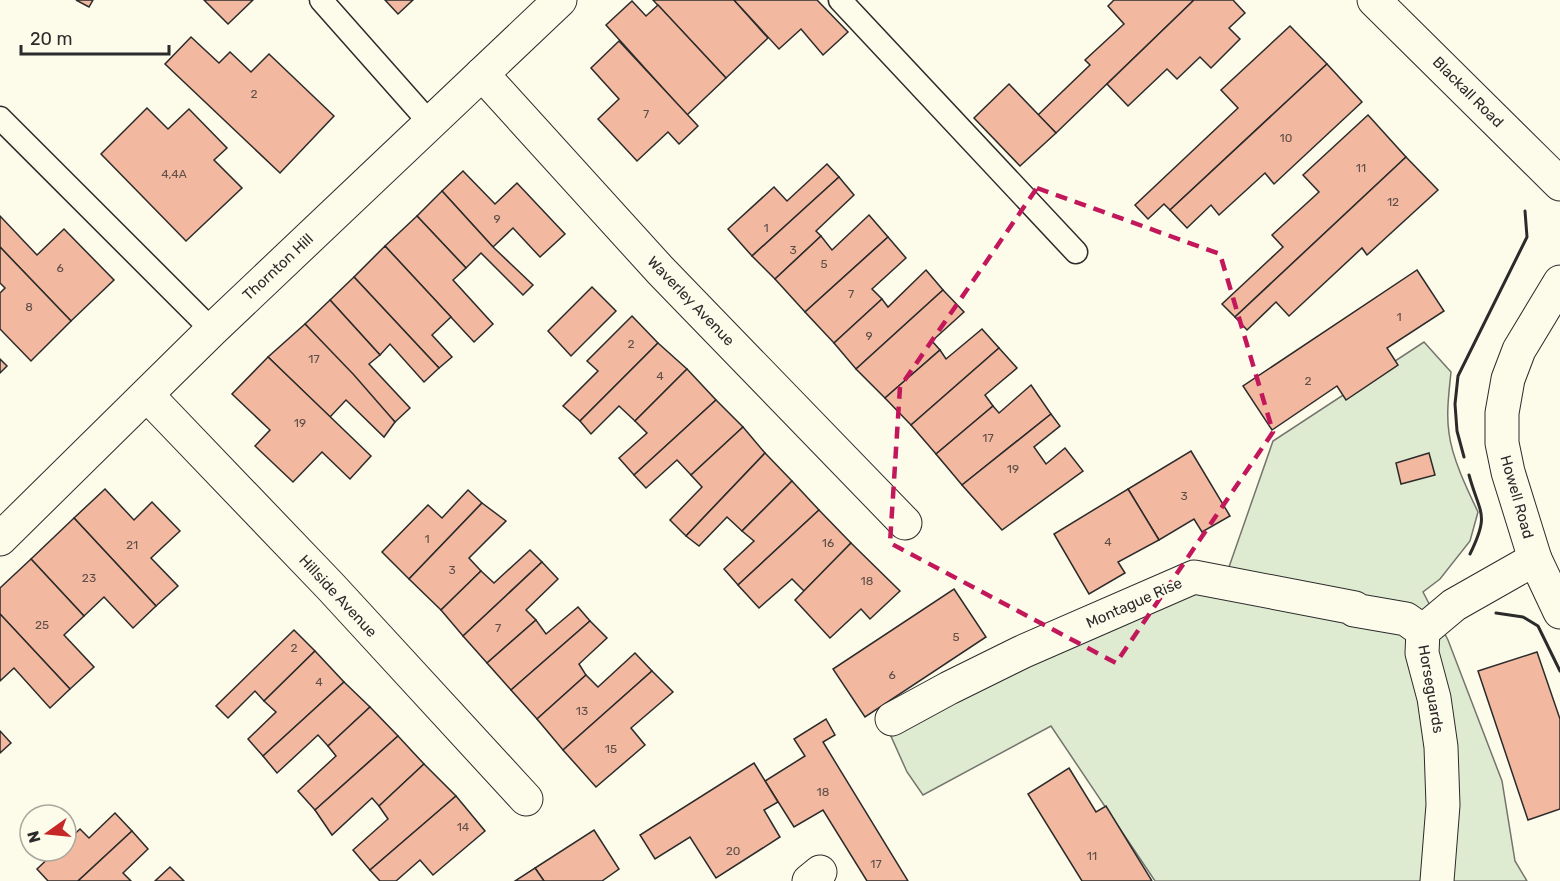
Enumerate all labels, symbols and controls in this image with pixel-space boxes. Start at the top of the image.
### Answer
scale bar [21,18,170,56]
text: 20 m [30,28,72,50]
street label: Blackall Road [1429,53,1507,131]
house number: 2 [250,87,258,101]
house number: 7 [643,107,649,121]
house number: 10 [1280,131,1292,145]
house number: 11 [1356,161,1366,175]
house number: 4,4A [161,167,187,181]
house number: 12 [1387,195,1399,209]
house number: 9 [493,212,501,226]
house number: 1 [763,221,769,235]
street label: Thornton Hill [239,230,317,304]
house number: 3 [789,243,797,257]
street label: Waverley Avenue [644,253,738,349]
house number: 5 [820,257,828,271]
house number: 6 [56,261,64,275]
house number: 7 [848,287,854,301]
house number: 8 [25,300,33,314]
house number: 1 [1396,310,1402,324]
house number: 9 [865,329,873,343]
house number: 2 [627,337,635,351]
house number: 17 [308,352,320,366]
house number: 4 [656,369,664,383]
house number: 2 [1304,374,1312,388]
house number: 19 [294,416,306,430]
house number: 17 [982,431,994,445]
street label: Howell Road [1497,453,1537,541]
house number: 19 [1007,462,1019,476]
house number: 3 [1180,489,1188,503]
house number: 1 [424,532,430,546]
house number: 4 [1104,535,1112,549]
house number: 16 [822,536,834,550]
house number: 21 [126,538,138,552]
street label: Hillside Avenue [295,551,381,641]
house number: 3 [448,563,456,577]
house number: 23 [82,571,96,585]
house number: 18 [861,574,873,588]
street label: Montague Rise [1083,574,1185,632]
house number: 25 [35,618,49,632]
house number: 7 [495,621,501,635]
house number: 5 [952,630,960,644]
house number: 2 [290,641,298,655]
street label: Horseguards [1414,643,1448,735]
house number: 6 [888,668,896,682]
house number: 4 [315,675,323,689]
house number: 13 [576,704,588,718]
house number: 15 [605,742,617,756]
house number: 18 [817,785,829,799]
north arrow [18,803,78,863]
house number: 14 [457,820,470,834]
text: N [23,829,45,845]
house number: 20 [726,844,740,858]
house number: 11 [1087,849,1097,863]
house number: 17 [870,857,882,871]

